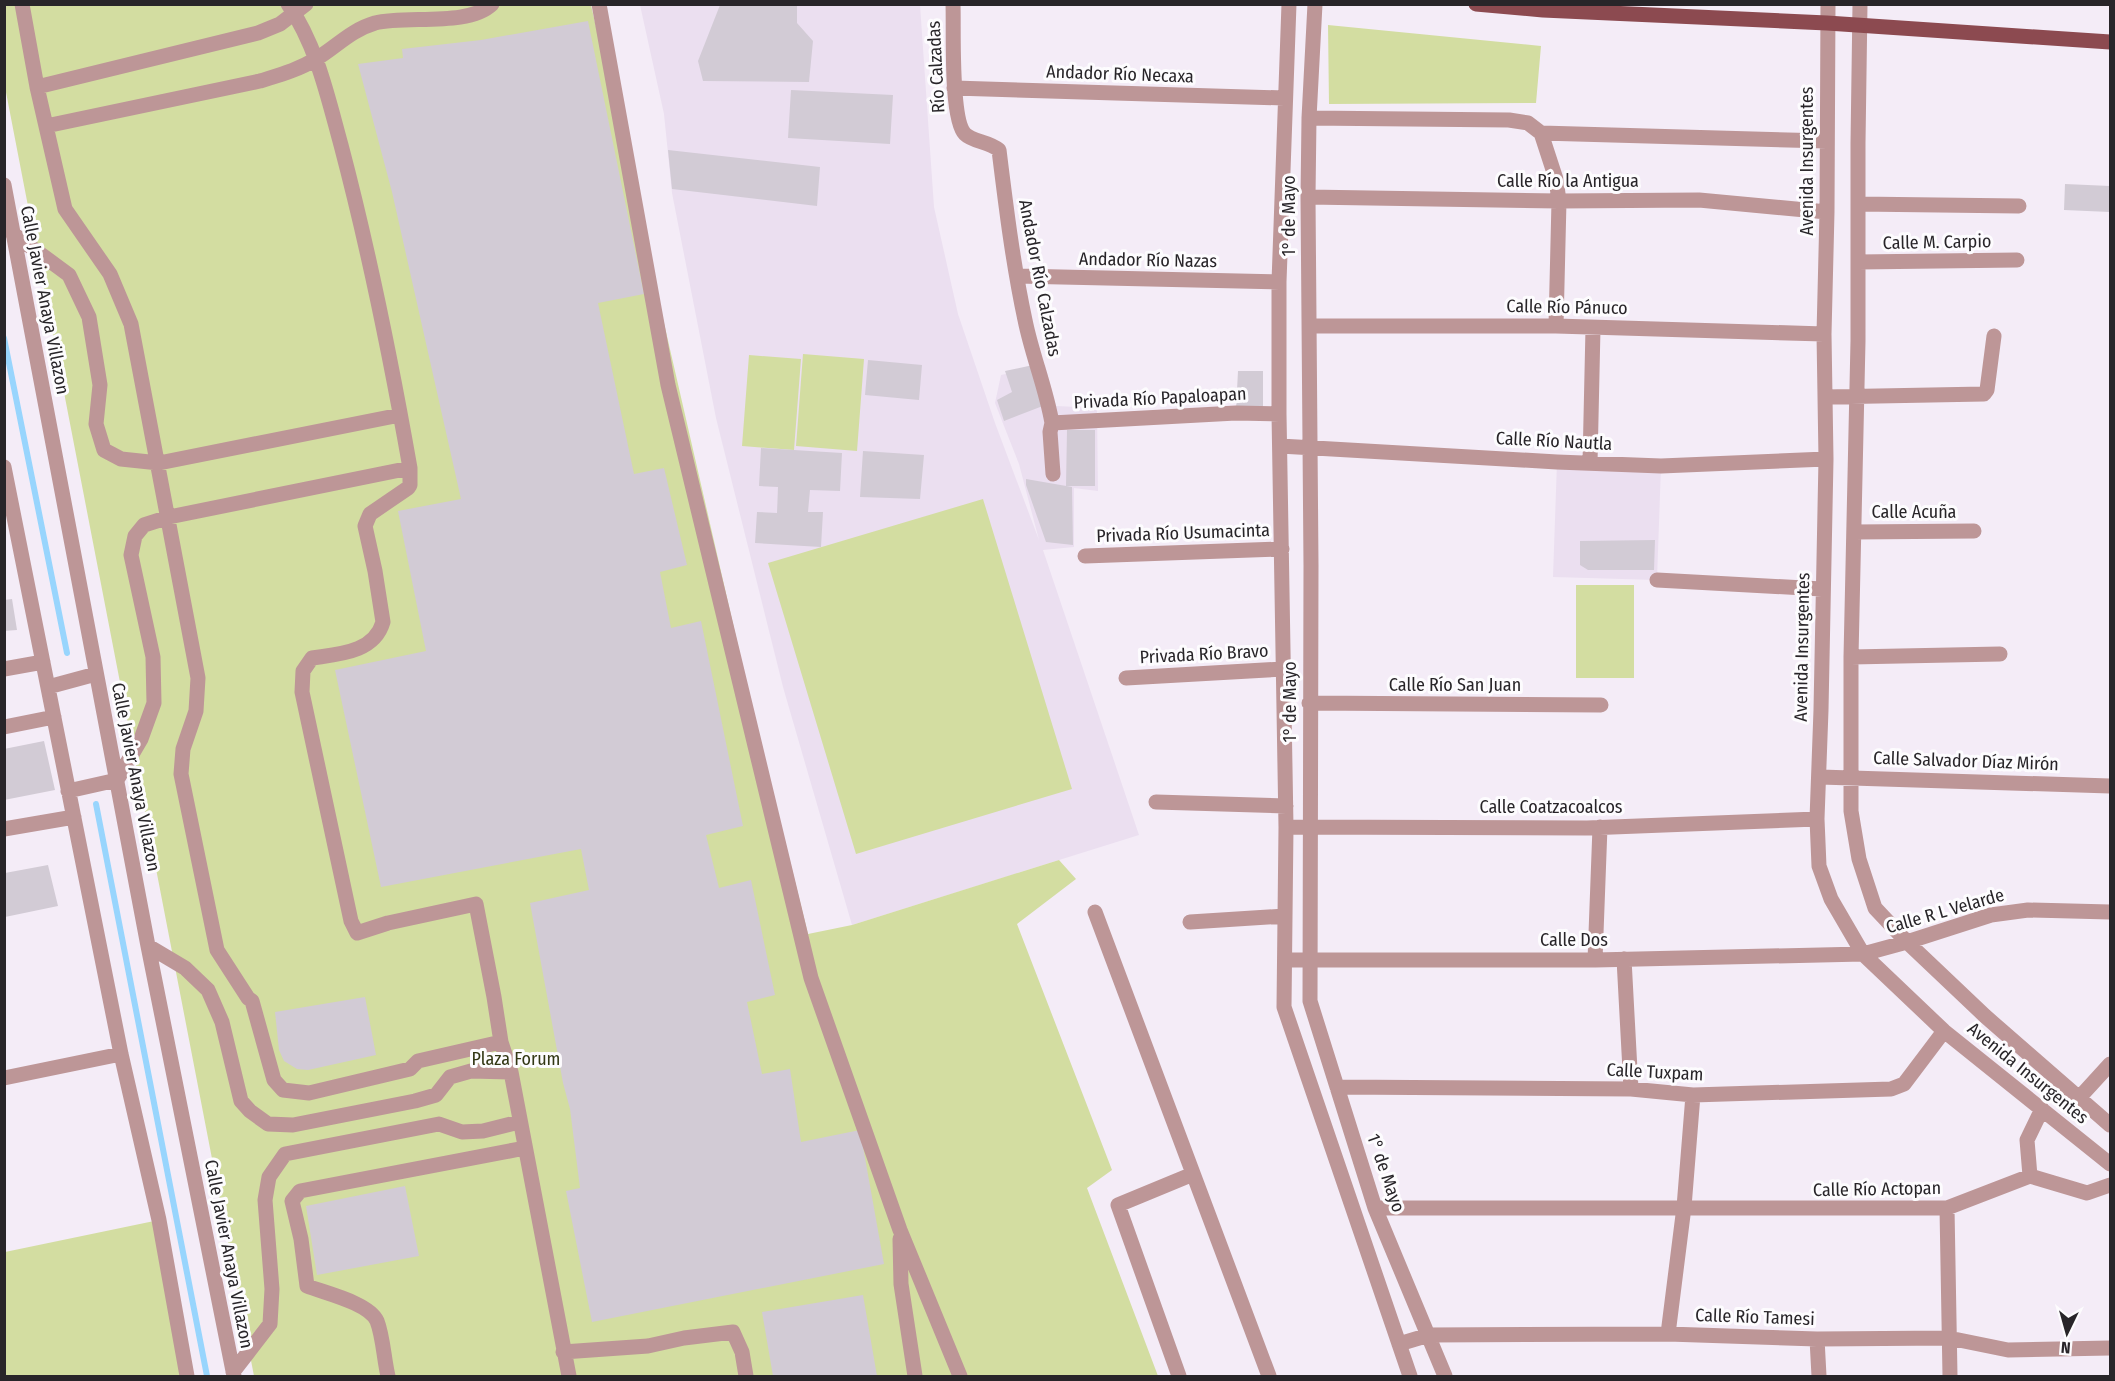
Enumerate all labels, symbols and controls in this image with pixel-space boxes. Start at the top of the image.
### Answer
street label: Río Calzadas [923,20,949,114]
street label: Andador Río Necaxa [1046,60,1194,88]
street label: Avenida Insurgentes [1796,86,1818,236]
street label: Calle Río la Antigua [1497,170,1639,192]
street label: 1° de Mayo [1278,175,1300,257]
street label: Andador Río Calzadas [1014,198,1066,359]
street label: Calle Javier Anaya Villazon [16,204,74,396]
street label: Calle M. Carpio [1882,230,1992,254]
street label: Andador Río Nazas [1079,248,1218,272]
street label: Calle Río Pánuco [1506,295,1628,319]
street label: Privada Río Papaloapan [1073,382,1247,414]
street label: Calle Río Nautla [1495,427,1613,455]
street label: Calle Acuña [1872,501,1957,523]
street label: Privada Río Usumacinta [1096,519,1270,547]
street label: Avenida Insurgentes [1790,572,1814,722]
street label: Privada Río Bravo [1139,640,1269,668]
street label: 1° de Mayo [1279,661,1301,743]
street label: Calle Río San Juan [1389,674,1521,696]
street label: Calle Javier Anaya Villazon [107,681,165,873]
street label: Calle Salvador Díaz Mirón [1873,747,2059,775]
street label: Calle Coatzacoalcos [1479,796,1623,818]
street label: Calle R L Velarde [1883,884,2007,938]
street label: Calle Dos [1540,929,1608,951]
street label: Avenida Insurgentes [1963,1018,2093,1129]
park label: Plaza Forum [472,1048,560,1070]
street label: Calle Tuxpam [1606,1058,1704,1086]
street label: 1° de Mayo [1362,1131,1410,1215]
street label: Calle Javier Anaya Villazon [200,1158,258,1350]
street label: Calle Río Actopan [1813,1177,1941,1201]
north arrow [2037,1303,2097,1363]
street label: Calle Río Tamesi [1695,1304,1815,1330]
text: N [2060,1338,2071,1357]

